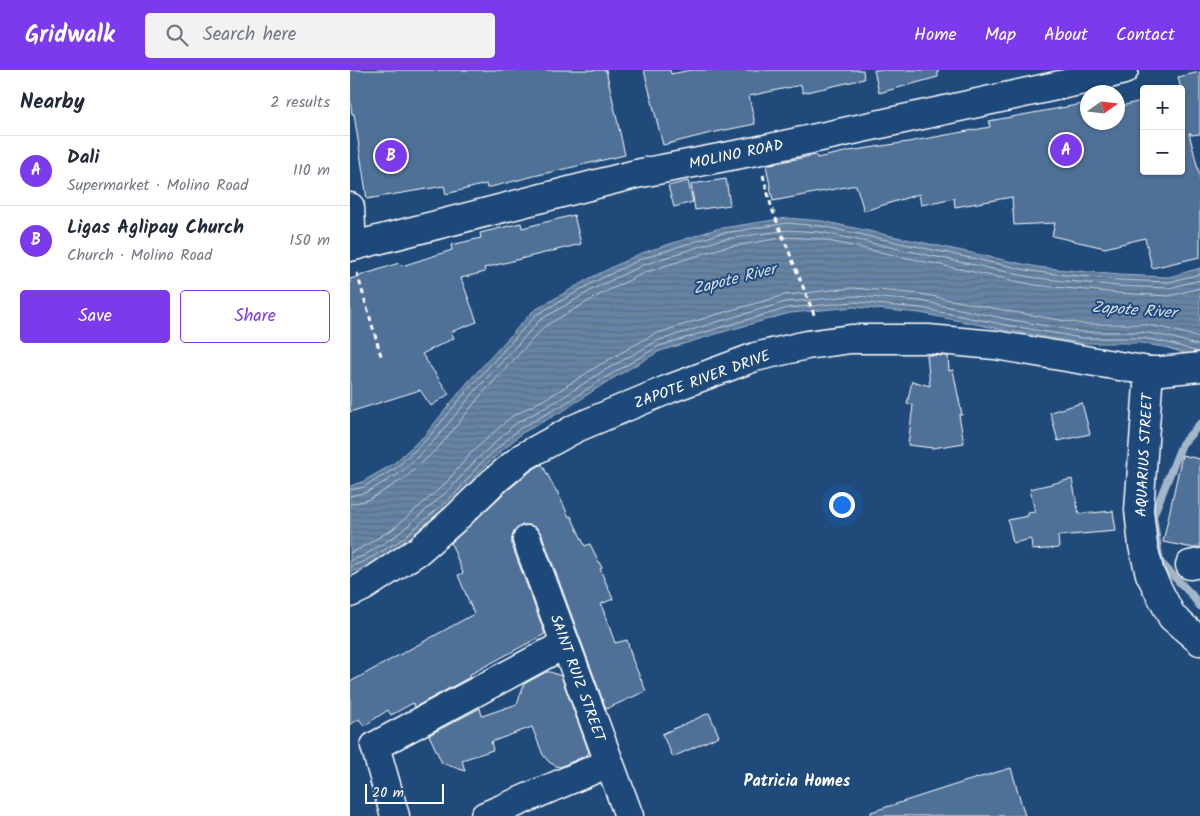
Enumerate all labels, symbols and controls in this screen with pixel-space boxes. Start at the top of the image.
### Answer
search box [145,13,495,58]
text: Gridwalk [25,16,115,55]
text: Search here [203,20,296,50]
icon: search [163,21,191,49]
text: Home [914,21,957,50]
text: Map [985,21,1016,50]
text: About [1044,21,1088,50]
text: Contact [1116,21,1175,50]
north arrow [1080,85,1125,130]
map controls [1140,85,1185,175]
button: + [1140,85,1185,130]
text: Nearby [20,86,85,119]
text: 2 results [270,90,330,115]
button: − [1140,130,1185,175]
pin: A [1050,131,1082,169]
street label: MOLINO ROAD [687,133,786,177]
pin: B [375,137,407,175]
text: Dali [67,143,99,173]
text: A [31,158,41,183]
text: 110 m [293,158,330,183]
text: Supermarket · Molino Road [67,173,248,198]
text: Ligas Aglipay Church [67,213,244,243]
text: B [31,228,41,253]
text: 150 m [289,228,330,253]
text: Church · Molino Road [67,243,212,268]
water label: Zapote River [690,256,782,302]
button: Save [20,290,170,343]
button: Share [180,290,330,343]
water label: Zapote River [1091,295,1181,326]
street label: ZAPOTE RIVER DRIVE [631,344,775,416]
street label: AQUARIUS STREET [1130,391,1160,517]
your location [829,492,855,518]
street label: SAINT RUIZ STREET [543,611,612,747]
district label: Patricia Homes [744,769,851,794]
scale bar [365,781,444,804]
text: 20 m [372,782,404,804]

